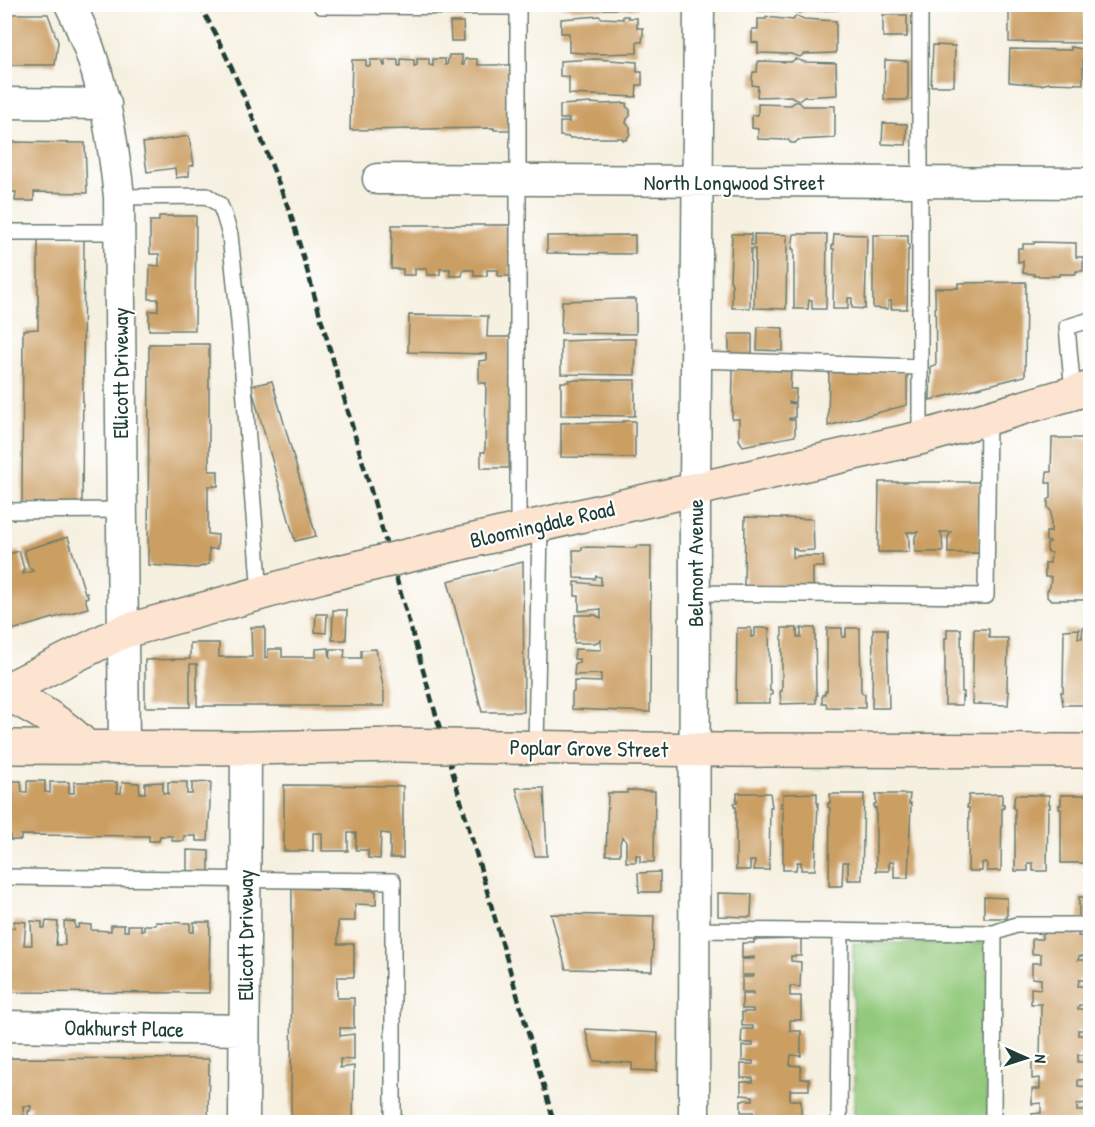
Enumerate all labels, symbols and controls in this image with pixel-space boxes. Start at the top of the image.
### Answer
street label: North Longwood Street [644,167,825,197]
street label: Ellicott Driveway [105,307,135,439]
street label: Bloomingdale Road [467,493,618,555]
street label: Belmont Avenue [680,499,710,627]
street label: Poplar Grove Street [509,732,669,764]
street label: Ellicott Driveway [230,869,260,1001]
street label: Oakhurst Place [64,1012,184,1044]
north arrow [996,1028,1056,1088]
text: N [1030,1054,1052,1064]

